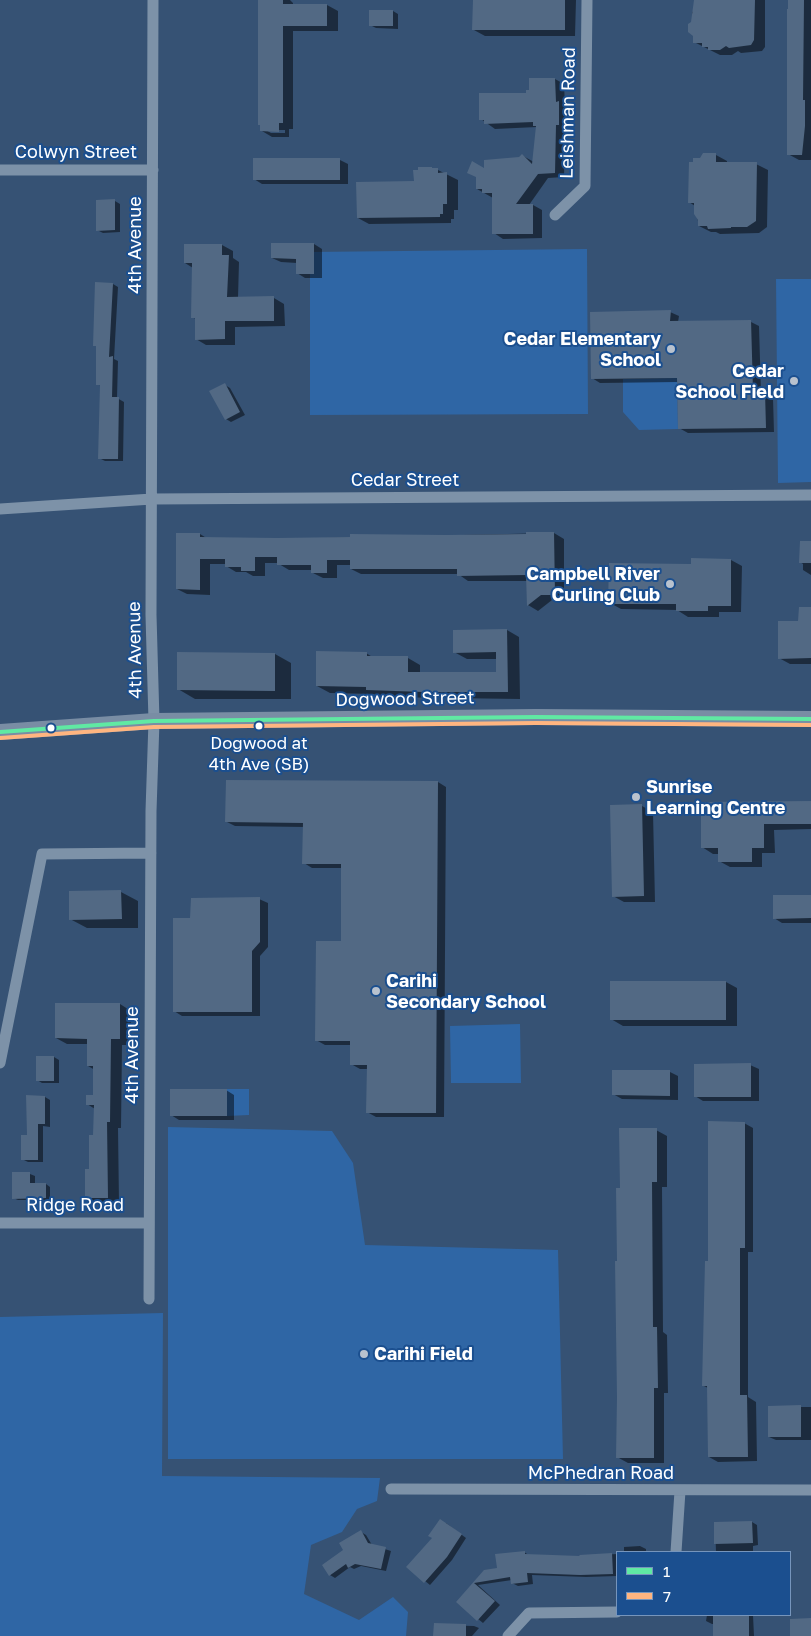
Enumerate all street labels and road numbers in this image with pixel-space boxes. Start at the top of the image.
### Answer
street label: Leishman Road [556,47,580,179]
street label: Colwyn Street [15,141,137,163]
street label: 4th Avenue [124,196,146,294]
street label: Cedar Street [351,469,459,491]
street label: 4th Avenue [123,601,147,699]
street label: Dogwood Street [335,687,475,711]
street label: 4th Avenue [121,1006,143,1104]
street label: Ridge Road [26,1194,124,1216]
street label: McPhedran Road [528,1462,674,1484]

